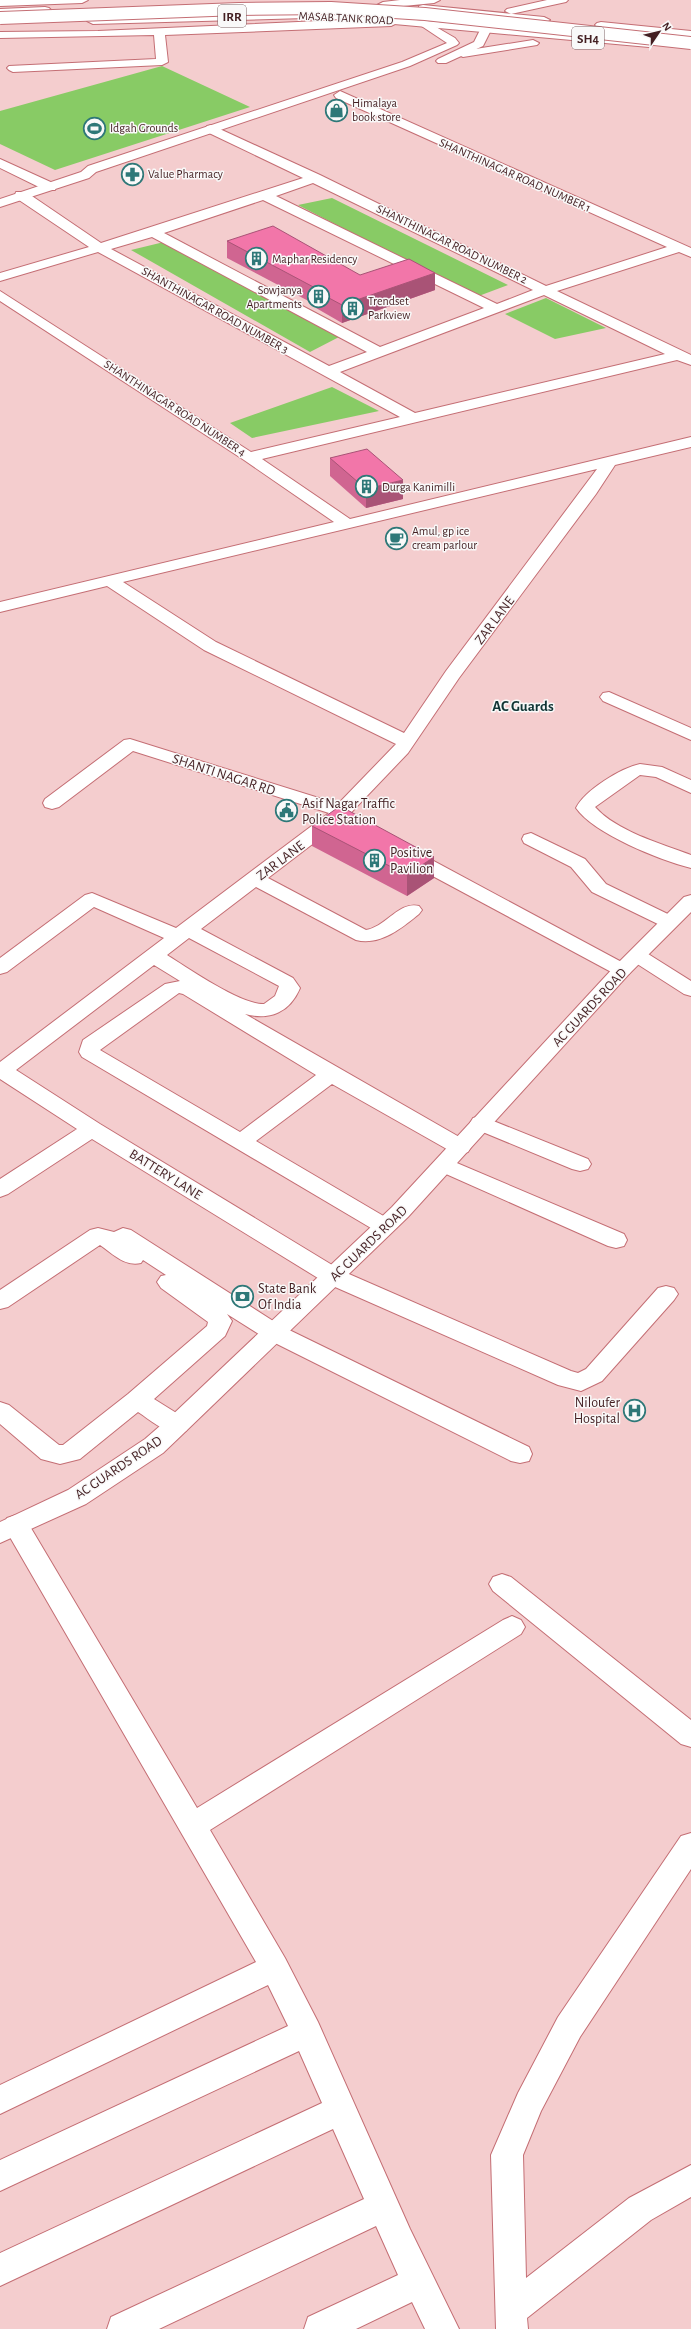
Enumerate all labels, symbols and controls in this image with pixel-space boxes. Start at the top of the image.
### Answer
road number: IRR [218,5,246,27]
street label: MASAB TANK ROAD [298,10,394,26]
north arrow [639,12,679,52]
text: N [660,20,673,33]
road number: SH4 [572,27,604,49]
shop icon: Himalaya book store [324,97,350,123]
place label: Himalaya book store [352,97,401,123]
sports icon: Idgah Grounds [81,115,107,141]
place label: Idgah Grounds [110,122,178,134]
street label: SHANTHINAGAR ROAD NUMBER 1 [437,136,593,214]
pharmacy icon: Value Pharmacy [119,161,145,187]
place label: Value Pharmacy [148,168,223,181]
street label: SHANTHINAGAR ROAD NUMBER 2 [375,202,530,286]
building icon: Maphar Residency [243,246,269,272]
place label: Maphar Residency [272,253,357,266]
street label: SHANTHINAGAR ROAD NUMBER 3 [140,265,290,355]
place label: Sowjanya Apartments [246,284,302,310]
building icon: Sowjanya Apartments [305,284,331,310]
building icon: Trendset Parkview [339,295,365,321]
place label: Trendset Parkview [368,295,410,321]
street label: SHANTHINAGAR ROAD NUMBER 4 [102,358,248,458]
building icon: Durga Kanimilli [353,474,379,500]
place label: Durga Kanimilli [382,481,455,493]
cafe icon: Amul, gp ice cream parlour [384,525,410,551]
place label: Amul, gp ice cream parlour [412,525,477,551]
street label: ZAR LANE [472,594,517,647]
district label: AC Guards [492,699,554,714]
street label: SHANTI NAGAR RD [170,752,277,798]
place label: Asif Nagar Traffic Police Station [302,797,395,827]
public building icon: Asif Nagar Traffic Police Station [273,798,299,824]
street label: ZAR LANE [254,838,307,883]
place label: Positive Pavilion [390,846,433,876]
building icon: Positive Pavilion [361,847,387,873]
street label: AC GUARDS ROAD [550,966,630,1050]
street label: BATTERY LANE [127,1147,204,1203]
street label: AC GUARDS ROAD [327,1203,410,1284]
place label: State Bank Of India [258,1282,317,1312]
bank icon: State Bank Of India [229,1283,255,1309]
place label: Niloufer Hospital [574,1396,620,1426]
hospital icon: Niloufer Hospital [622,1397,648,1423]
street label: AC GUARDS ROAD [72,1434,165,1502]

